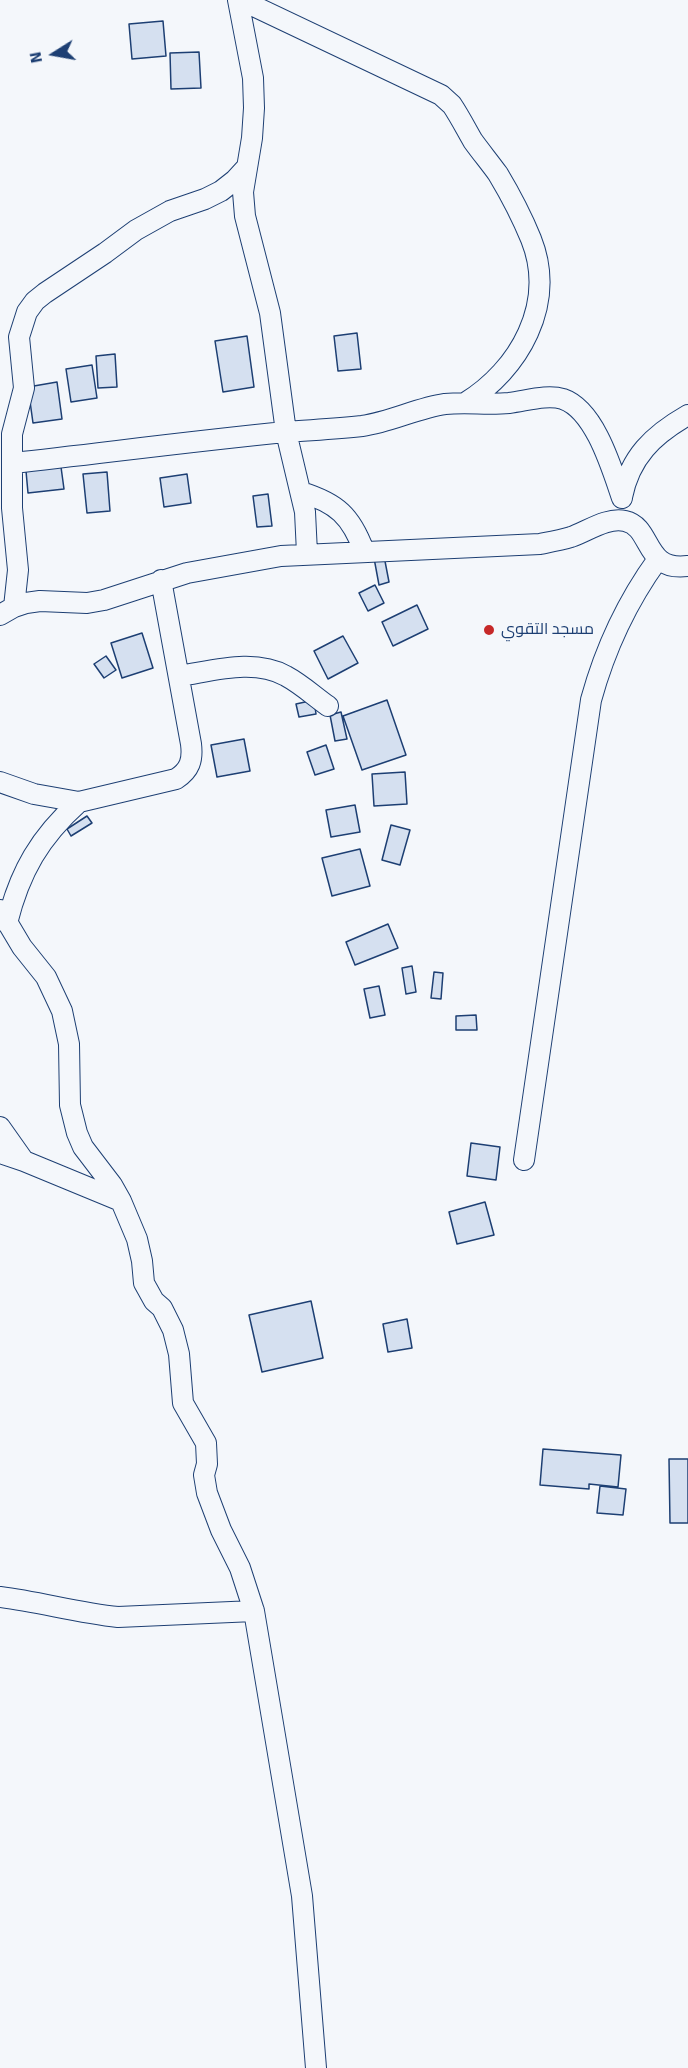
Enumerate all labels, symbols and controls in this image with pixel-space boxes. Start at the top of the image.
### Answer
north arrow [24,24,84,84]
text: N [25,50,47,65]
place label: مسجد التقوي [501,620,594,640]
marker: مسجد التقوي [482,623,496,637]

